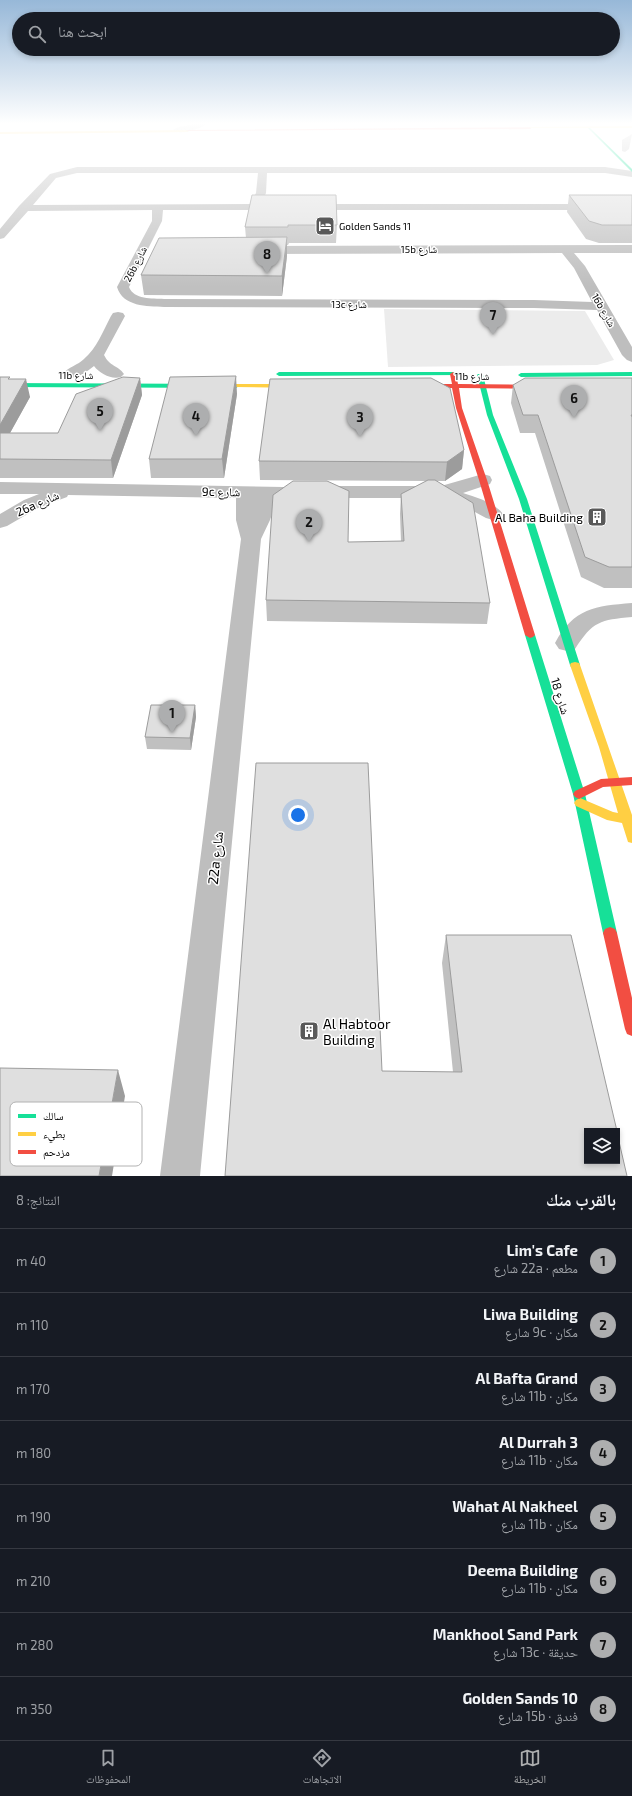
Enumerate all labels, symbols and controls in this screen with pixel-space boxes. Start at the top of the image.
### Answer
search box [12,12,620,56]
text: ابحث هنا [58,22,107,40]
icon: search [26,23,48,45]
hotel icon: Golden Sands 11 [314,215,336,237]
place label: Golden Sands 11 [339,220,411,232]
pin: 8 [254,241,280,274]
street label: 15b شارع [401,243,438,256]
street label: 26b شارع [121,244,150,284]
street label: 16b شارع [589,291,619,330]
street label: 13c شارع [331,298,367,311]
pin: 7 [480,302,506,335]
street label: 11b شارع [59,369,94,382]
street label: 11b شارع [455,370,490,383]
pin: 6 [561,385,587,418]
pin: 5 [87,398,113,431]
pin: 4 [183,403,209,436]
pin: 3 [347,404,373,437]
street label: 9c شارع [202,484,240,500]
street label: 26a شارع [13,487,62,521]
building icon: Al Baha Building [586,506,608,528]
pin: 2 [296,509,322,542]
place label: Al Baha Building [495,510,583,524]
street label: شارع 18 [547,676,573,717]
pin: 1 [159,700,185,733]
your location [288,805,308,825]
street label: 22a شارع [204,831,228,886]
place label: Al Habtoor Building [323,1015,391,1048]
building icon: Al Habtoor Building [298,1020,320,1042]
legend [10,1102,142,1166]
text: سالك [43,1109,63,1122]
text: بطيء [43,1127,65,1143]
map controls [584,1128,620,1164]
button: layers [584,1128,620,1164]
text: مزدحم [43,1145,70,1160]
text: بالقرب منك [546,1189,616,1209]
text: النتائج: 8 [16,1192,60,1208]
text: Lim's Cafe [507,1241,578,1259]
text: 40 m [16,1253,46,1269]
text: 1 [600,1253,606,1269]
text: مطعم · 22a شارع [493,1260,578,1276]
text: Liwa Building [483,1305,578,1323]
text: 110 m [16,1317,48,1333]
text: 2 [599,1317,607,1333]
text: مكان · 9c شارع [505,1324,578,1340]
text: Al Bafta Grand [476,1369,578,1387]
text: 170 m [16,1381,50,1397]
text: 3 [599,1381,607,1397]
text: مكان · 11b شارع [501,1388,578,1404]
text: Al Durrah 3 [499,1433,578,1451]
text: 180 m [16,1445,51,1461]
text: 4 [599,1445,607,1461]
text: مكان · 11b شارع [501,1452,578,1468]
text: Wahat Al Nakheel [452,1497,578,1515]
text: 190 m [16,1509,51,1525]
text: 5 [599,1509,607,1525]
text: مكان · 11b شارع [501,1516,578,1532]
text: Deema Building [467,1561,578,1579]
text: 210 m [16,1573,51,1589]
text: 6 [599,1573,607,1589]
text: مكان · 11b شارع [501,1580,578,1596]
text: Mankhool Sand Park [433,1625,578,1643]
text: 280 m [16,1637,53,1653]
text: 7 [600,1637,606,1653]
text: حديقة · 13c شارع [493,1644,578,1660]
text: Golden Sands 10 [462,1689,578,1707]
text: 350 m [16,1701,52,1717]
text: 8 [599,1701,607,1717]
text: فندق · 15b شارع [498,1708,578,1724]
tab: المحفوظات [86,1747,131,1790]
tab: الاتجاهات [303,1747,342,1790]
tab: الخريطة [514,1747,546,1790]

